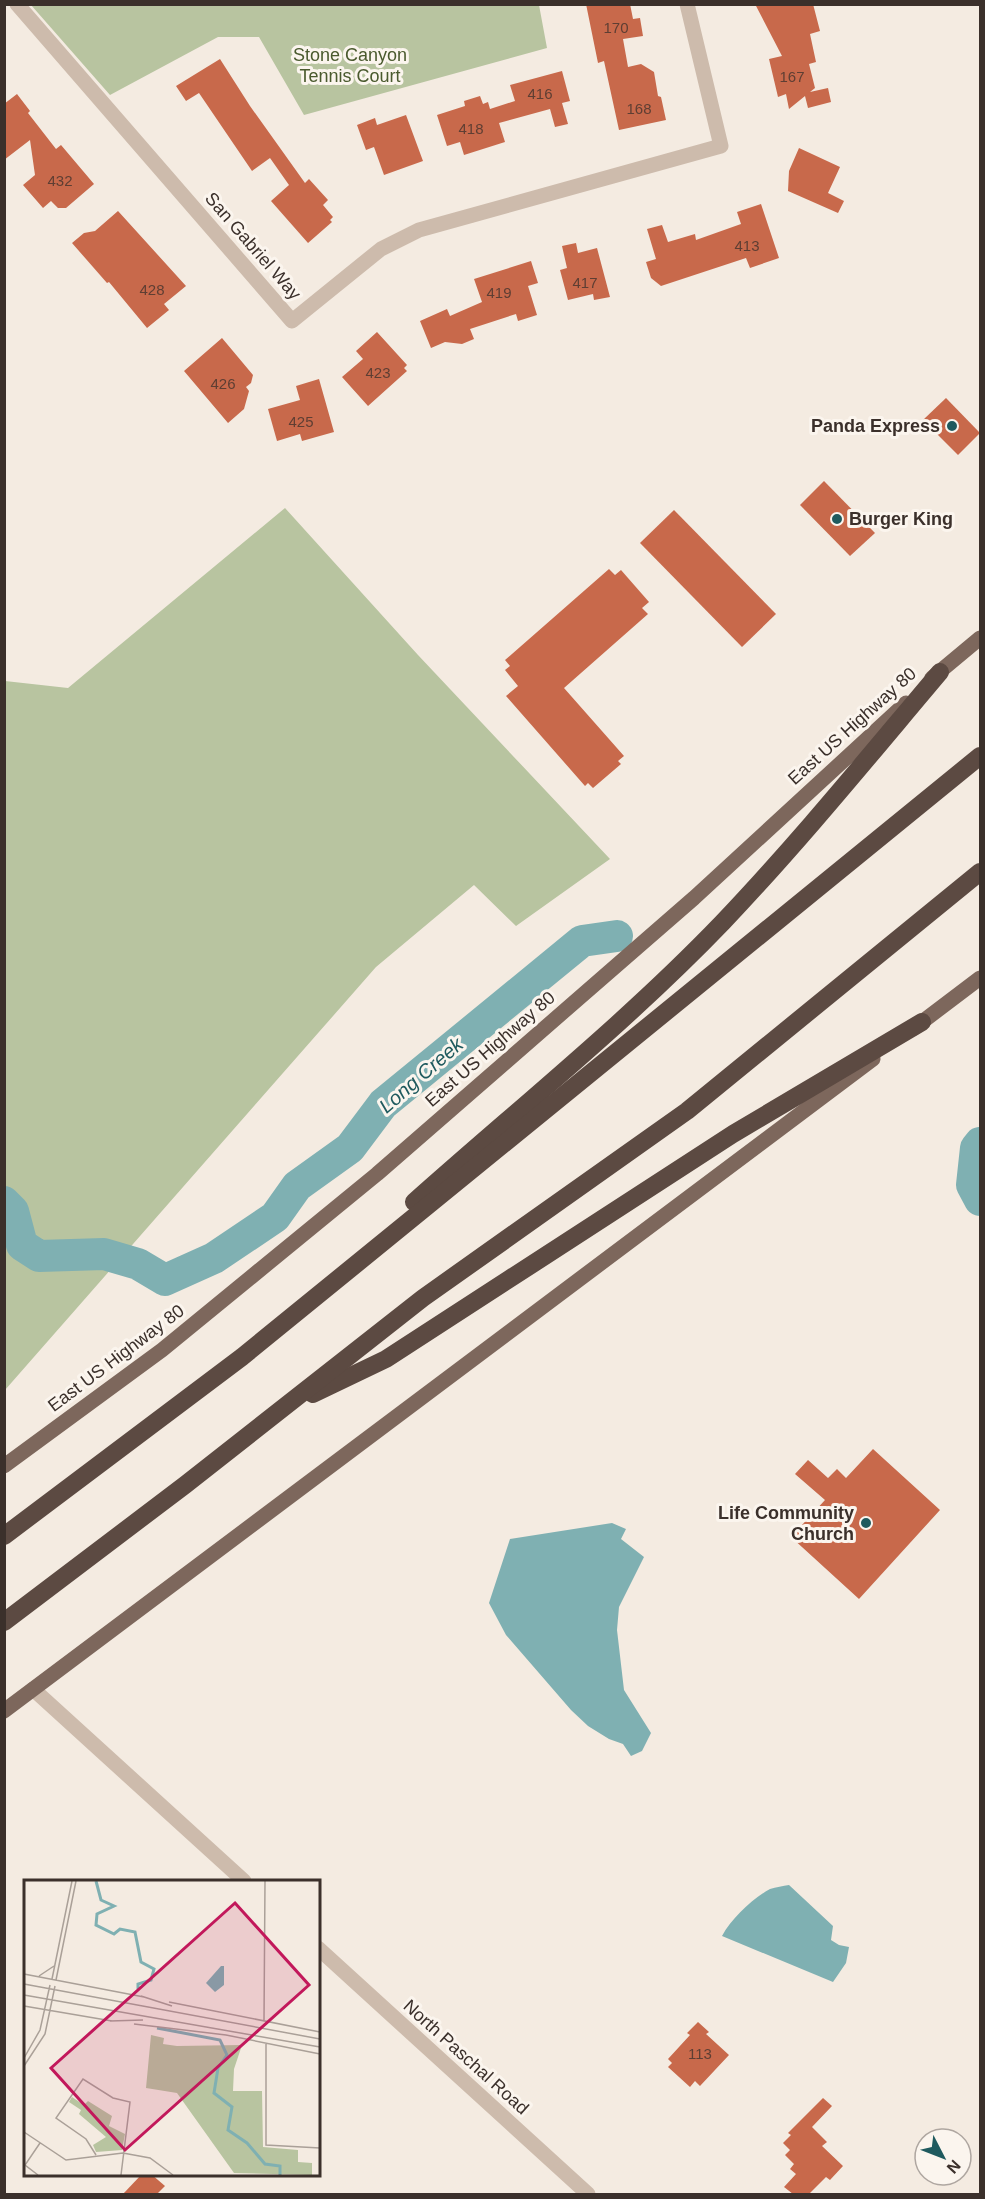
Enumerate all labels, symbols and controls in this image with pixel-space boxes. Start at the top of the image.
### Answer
house number: 170 [603,19,629,36]
park label: Stone Canyon Tennis Court [293,45,407,86]
house number: 167 [779,68,805,85]
house number: 416 [527,85,553,102]
house number: 168 [626,100,652,117]
house number: 418 [458,120,484,137]
house number: 432 [47,172,73,189]
street label: San Gabriel Way [201,188,305,304]
house number: 413 [734,237,760,254]
house number: 417 [572,274,598,291]
house number: 428 [139,281,165,298]
house number: 419 [486,284,512,301]
house number: 423 [365,364,391,381]
house number: 426 [210,375,236,392]
house number: 425 [288,413,314,430]
place label: Panda Express [811,416,940,436]
marker: Panda Express [945,419,959,433]
place label: Burger King [849,509,953,529]
marker: Burger King [830,512,844,526]
street label: East US Highway 80 [784,663,920,789]
street label: East US Highway 80 [421,987,559,1111]
water label: Long Creek [375,1032,468,1117]
street label: East US Highway 80 [44,1300,188,1416]
place label: Life Community Church [718,1503,854,1544]
marker: Life Community Church [859,1516,873,1530]
inset map [24,1880,320,2175]
street label: North Paschal Road [399,1996,533,2118]
house number: 113 [688,2045,712,2062]
north arrow [913,2127,973,2187]
text: N [944,2157,964,2177]

